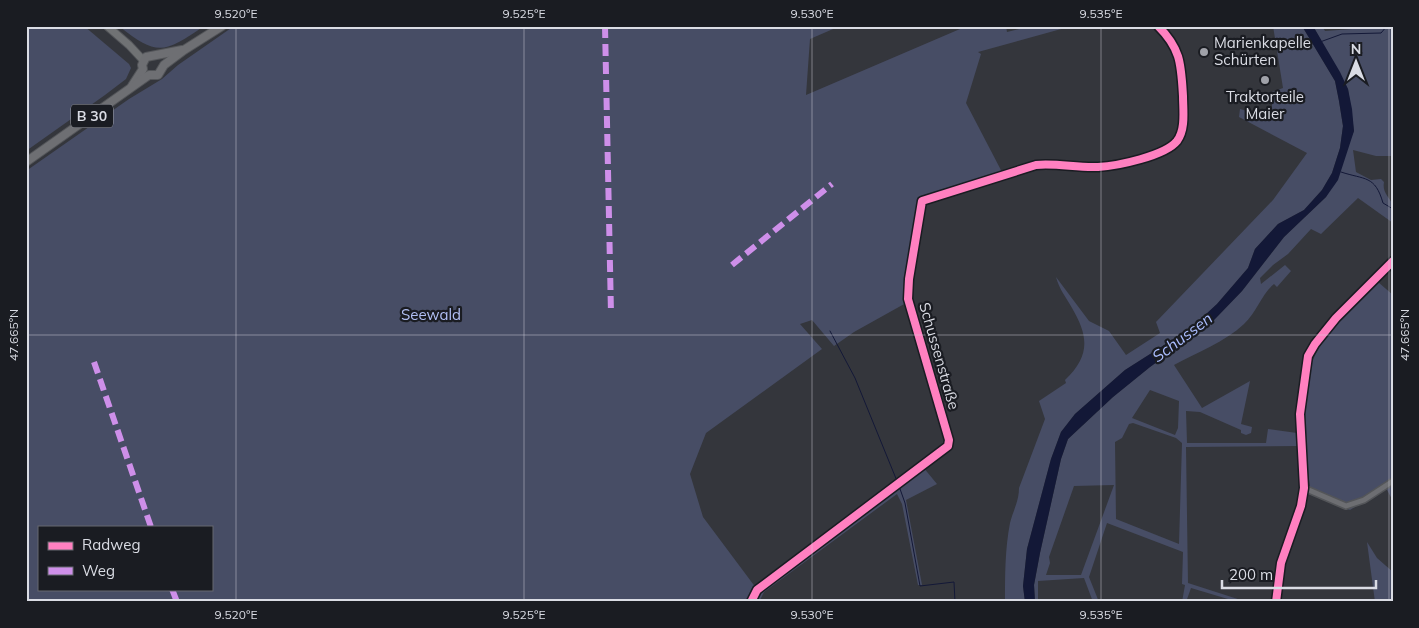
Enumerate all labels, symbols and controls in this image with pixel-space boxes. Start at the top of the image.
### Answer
text: 9.520°E [214,6,258,21]
text: 9.525°E [502,6,546,21]
text: 9.530°E [790,6,834,21]
text: 9.535°E [1079,6,1123,21]
place label: Marienkapelle Schürten [1214,33,1311,69]
north arrow [1332,38,1382,88]
text: N [1351,40,1361,58]
marker: Marienkapelle Schürten [1198,46,1210,58]
marker: Traktorteile Maier [1259,74,1271,86]
place label: Traktorteile Maier [1226,87,1304,123]
road number: B 30 [71,104,113,128]
street label: Schussenstraße [915,300,964,412]
park label: Seewald [401,305,461,324]
water label: Schussen [1148,308,1216,366]
text: 47.665°N [6,309,21,361]
text: 47.665°N [1397,309,1412,361]
legend [38,526,212,590]
text: Radweg [82,535,140,554]
scale bar [1222,558,1375,590]
text: Weg [82,561,115,580]
text: 200 m [1229,565,1273,584]
text: 9.520°E [214,607,258,622]
text: 9.525°E [502,607,546,622]
text: 9.530°E [790,607,834,622]
text: 9.535°E [1079,607,1123,622]

